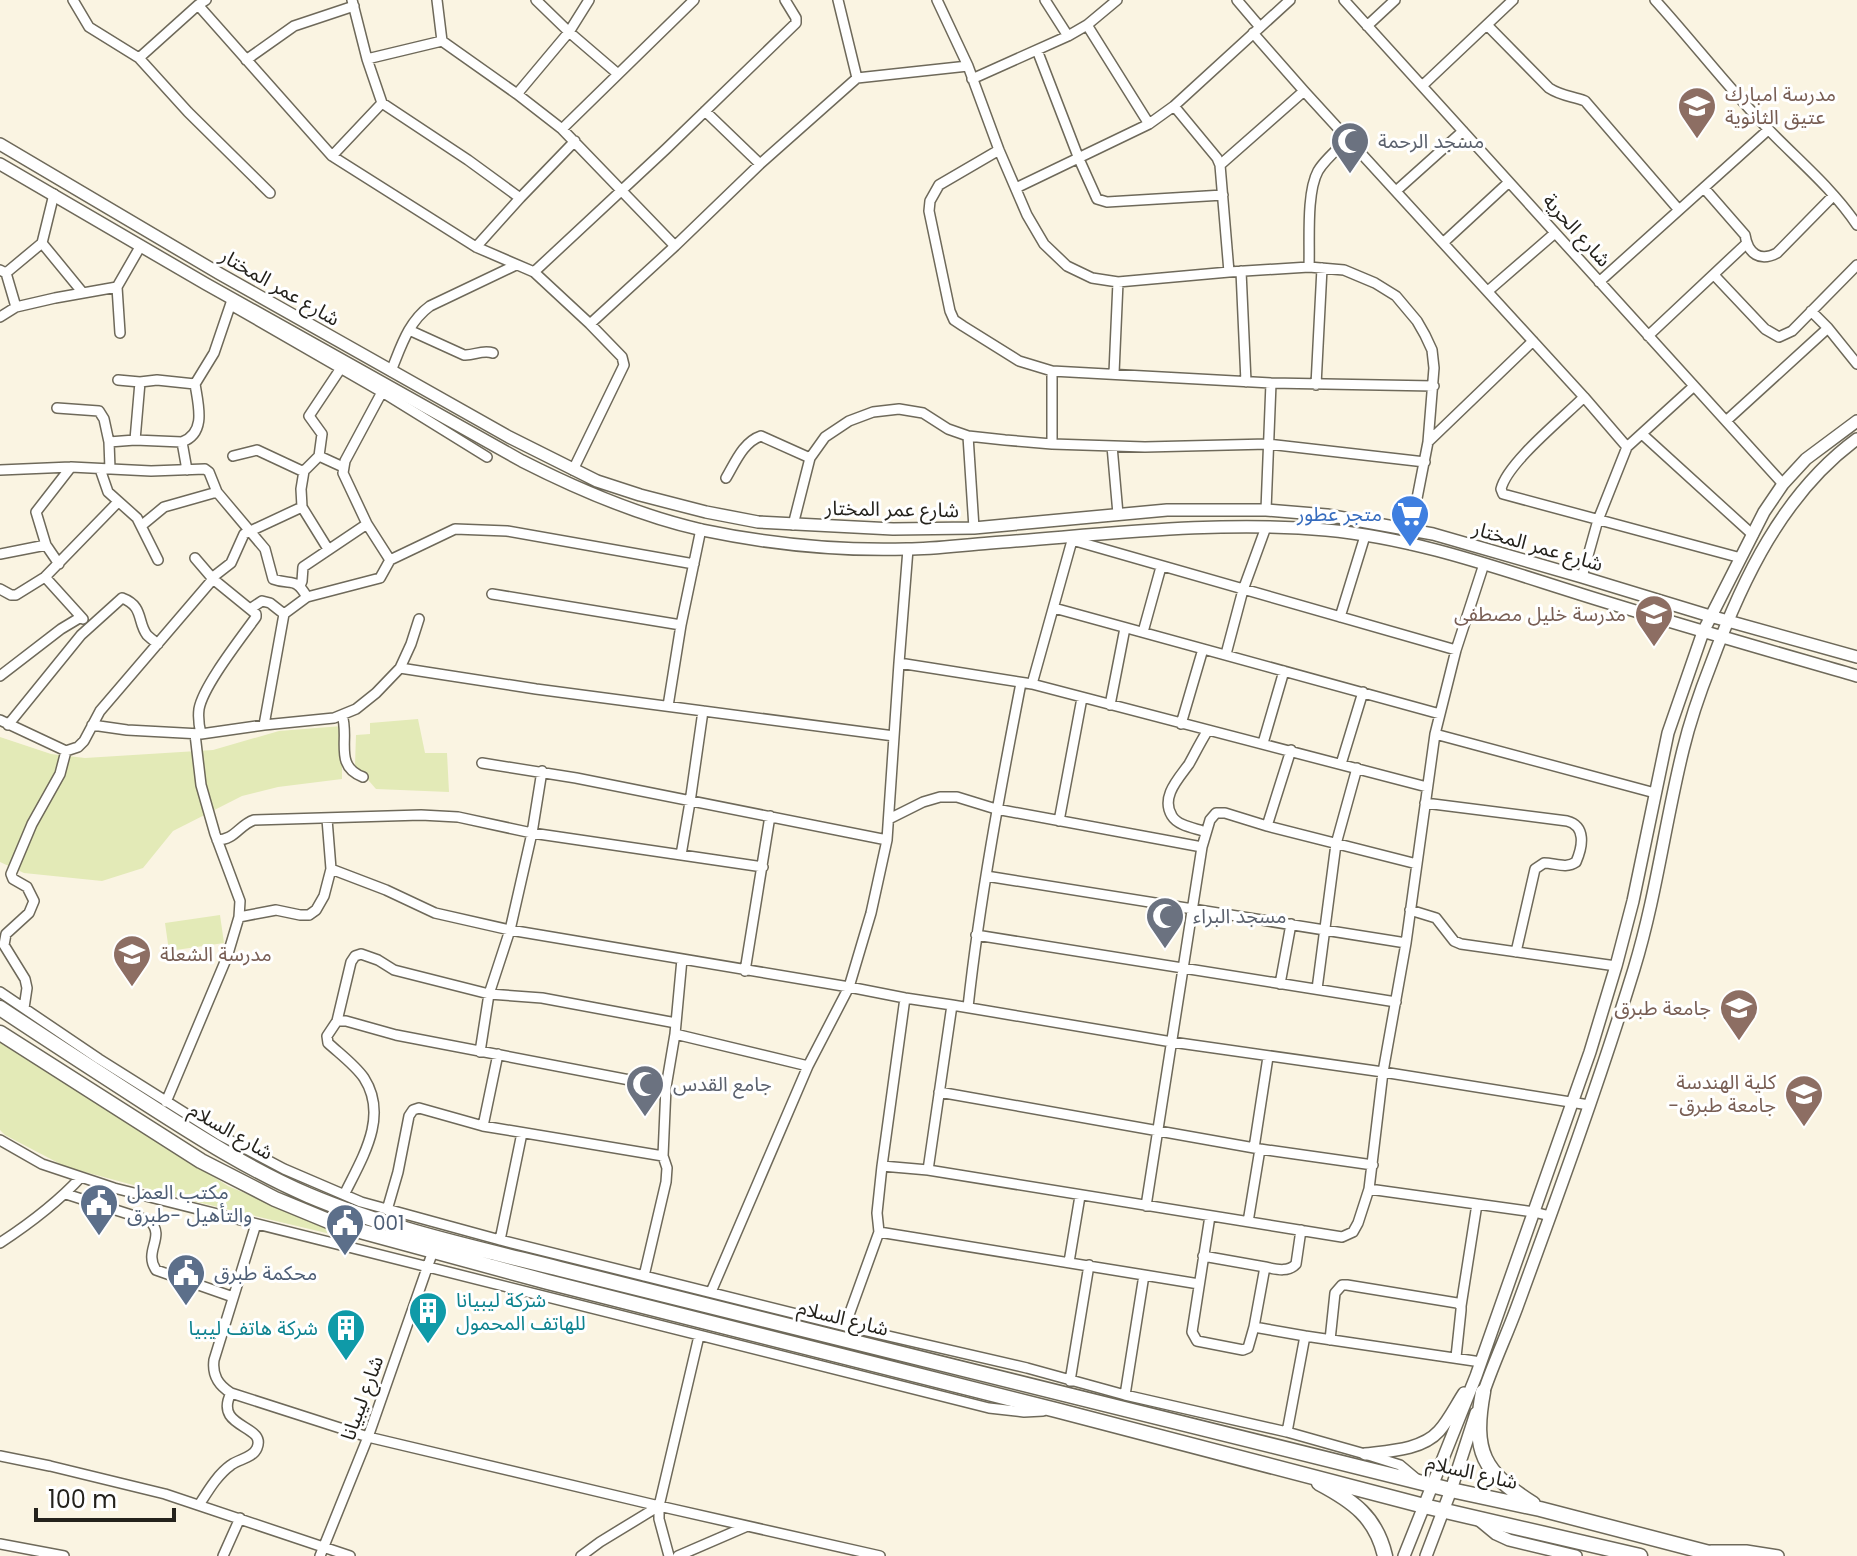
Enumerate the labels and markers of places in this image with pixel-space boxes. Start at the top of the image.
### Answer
place label: مدرسة امبارك عتيق الثانوية [1725,80,1836,131]
school or university icon: مدرسة امبارك عتيق الثانوية [1676,85,1718,140]
mosque icon: مسجد الرحمة [1329,120,1371,175]
place label: مسجد الرحمة [1378,127,1484,155]
supermarket icon: متجر عطور [1389,493,1431,548]
place label: متجر عطور [1296,500,1382,528]
school or university icon: مدرسة خليل مصطفى [1633,593,1675,648]
place label: مدرسة خليل مصطفى [1454,600,1626,628]
mosque icon: مسجد البراء [1144,895,1186,950]
place label: مسجد البراء [1193,902,1286,930]
school or university icon: مدرسة الشعلة [111,933,153,988]
place label: مدرسة الشعلة [160,940,272,968]
school or university icon: جامعة طبرق [1718,987,1760,1042]
place label: جامعة طبرق [1614,994,1711,1022]
mosque icon: جامع القدس [624,1063,666,1118]
place label: كلية الهندسة -جامعة طبرق [1668,1068,1777,1119]
place label: جامع القدس [673,1070,772,1099]
school or university icon: كلية الهندسة -جامعة طبرق [1783,1073,1825,1128]
place label: مكتب العمل والتأهيل -طبرق [127,1178,252,1229]
public building icon: مكتب العمل والتأهيل -طبرق [78,1182,120,1237]
public building icon: 001 [324,1202,366,1257]
place label: 001 [373,1209,405,1237]
public building icon: محكمة طبرق [165,1252,207,1307]
place label: محكمة طبرق [214,1259,317,1287]
place label: شركة ليبيانا للهاتف المحمول [456,1286,586,1337]
building icon: شركة ليبيانا للهاتف المحمول [407,1290,449,1345]
building icon: شركة هاتف ليبيا [325,1307,367,1362]
place label: شركة هاتف ليبيا [189,1314,318,1342]

